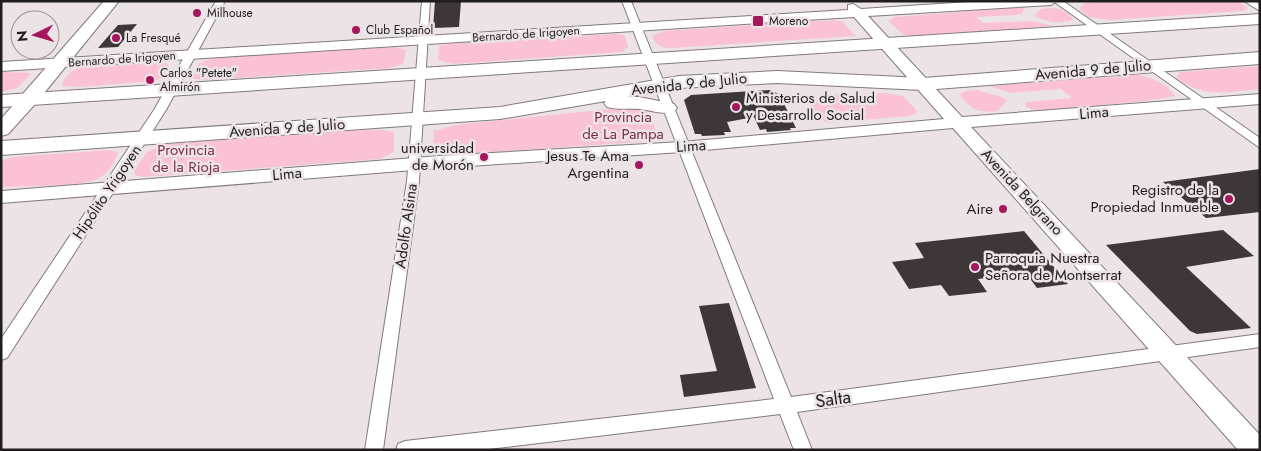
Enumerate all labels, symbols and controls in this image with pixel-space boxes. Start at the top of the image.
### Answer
place label: Milhouse [207,4,253,22]
marker: Milhouse [191,7,203,19]
north arrow [10,10,60,60]
place label: Moreno [769,12,809,30]
marker: Moreno [751,14,765,28]
place label: Club Español [366,21,433,39]
street label: Bernardo de Irigoyen [472,21,580,47]
marker: Club Español [350,24,362,36]
place label: La Fresqué [126,29,181,47]
text: N [12,30,32,43]
marker: La Fresqué [110,32,122,44]
street label: Bernardo de Irigoyen [68,46,176,72]
street label: Avenida 9 de Julio [1034,54,1152,86]
place label: Carlos "Petete" Almirón [160,64,237,96]
street label: Avenida 9 de Julio [630,67,748,101]
marker: Carlos "Petete" Almirón [144,74,156,86]
place label: Ministerios de Salud y Desarrollo Social [746,87,875,126]
marker: Ministerios de Salud y Desarrollo Social [730,101,742,113]
street label: Lima [1078,101,1110,125]
park label: Provincia de La Pampa [582,106,664,145]
street label: Avenida 9 de Julio [228,113,346,143]
street label: Lima [675,134,707,158]
place label: universidad de Morón [401,137,474,176]
park label: Provincia de la Rioja [152,139,220,178]
street label: Hipólito Yrigoyen [67,140,147,244]
street label: Avenida Belgrano [976,144,1068,240]
place label: Jesus Te Ama Argentina [545,145,629,184]
marker: universidad de Morón [478,151,490,163]
marker: Jesus Te Ama Argentina [633,159,645,171]
street label: Lima [271,162,303,186]
place label: Registro de la Propiedad Inmueble [1090,179,1219,218]
street label: Adolfo Alsina [389,182,423,270]
marker: Registro de la Propiedad Inmueble [1223,193,1235,205]
place label: Aire [967,198,993,220]
marker: Aire [997,203,1009,215]
place label: Parroquia Nuestra Señora de Montserrat [985,247,1122,286]
marker: Parroquia Nuestra Señora de Montserrat [969,261,981,273]
street label: Salta [814,384,852,414]

